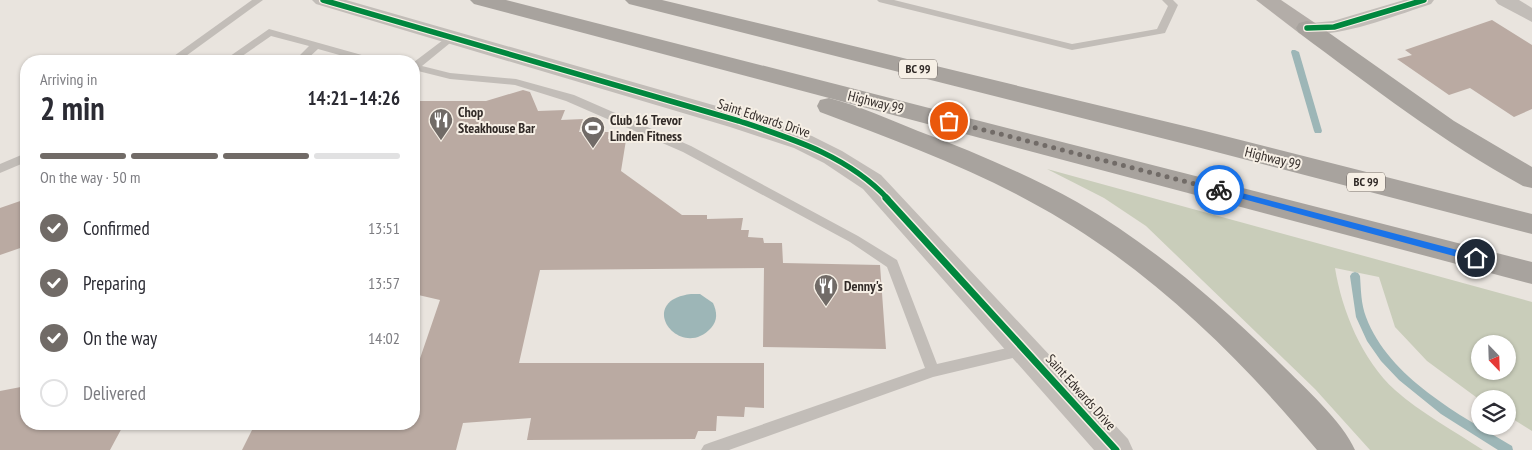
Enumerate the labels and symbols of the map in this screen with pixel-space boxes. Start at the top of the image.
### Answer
road number: BC 99 [899,60,937,78]
street label: Highway 99 [846,86,906,118]
street label: Saint Edwards Drive [715,95,813,142]
pin [928,100,970,142]
place label: Chop Steakhouse Bar [458,103,536,137]
restaurant icon: Chop Steakhouse Bar [428,107,454,141]
place label: Club 16 Trevor Linden Fitness [610,111,683,145]
sports icon: Club 16 Trevor Linden Fitness [580,115,606,149]
street label: Highway 99 [1243,142,1303,174]
courier [1194,165,1244,215]
road number: BC 99 [1347,172,1385,192]
pin [1455,237,1497,279]
restaurant icon: Denny's [813,273,839,307]
place label: Denny's [844,277,883,295]
north arrow [1471,335,1516,380]
street label: Saint Edwards Drive [1042,350,1120,434]

